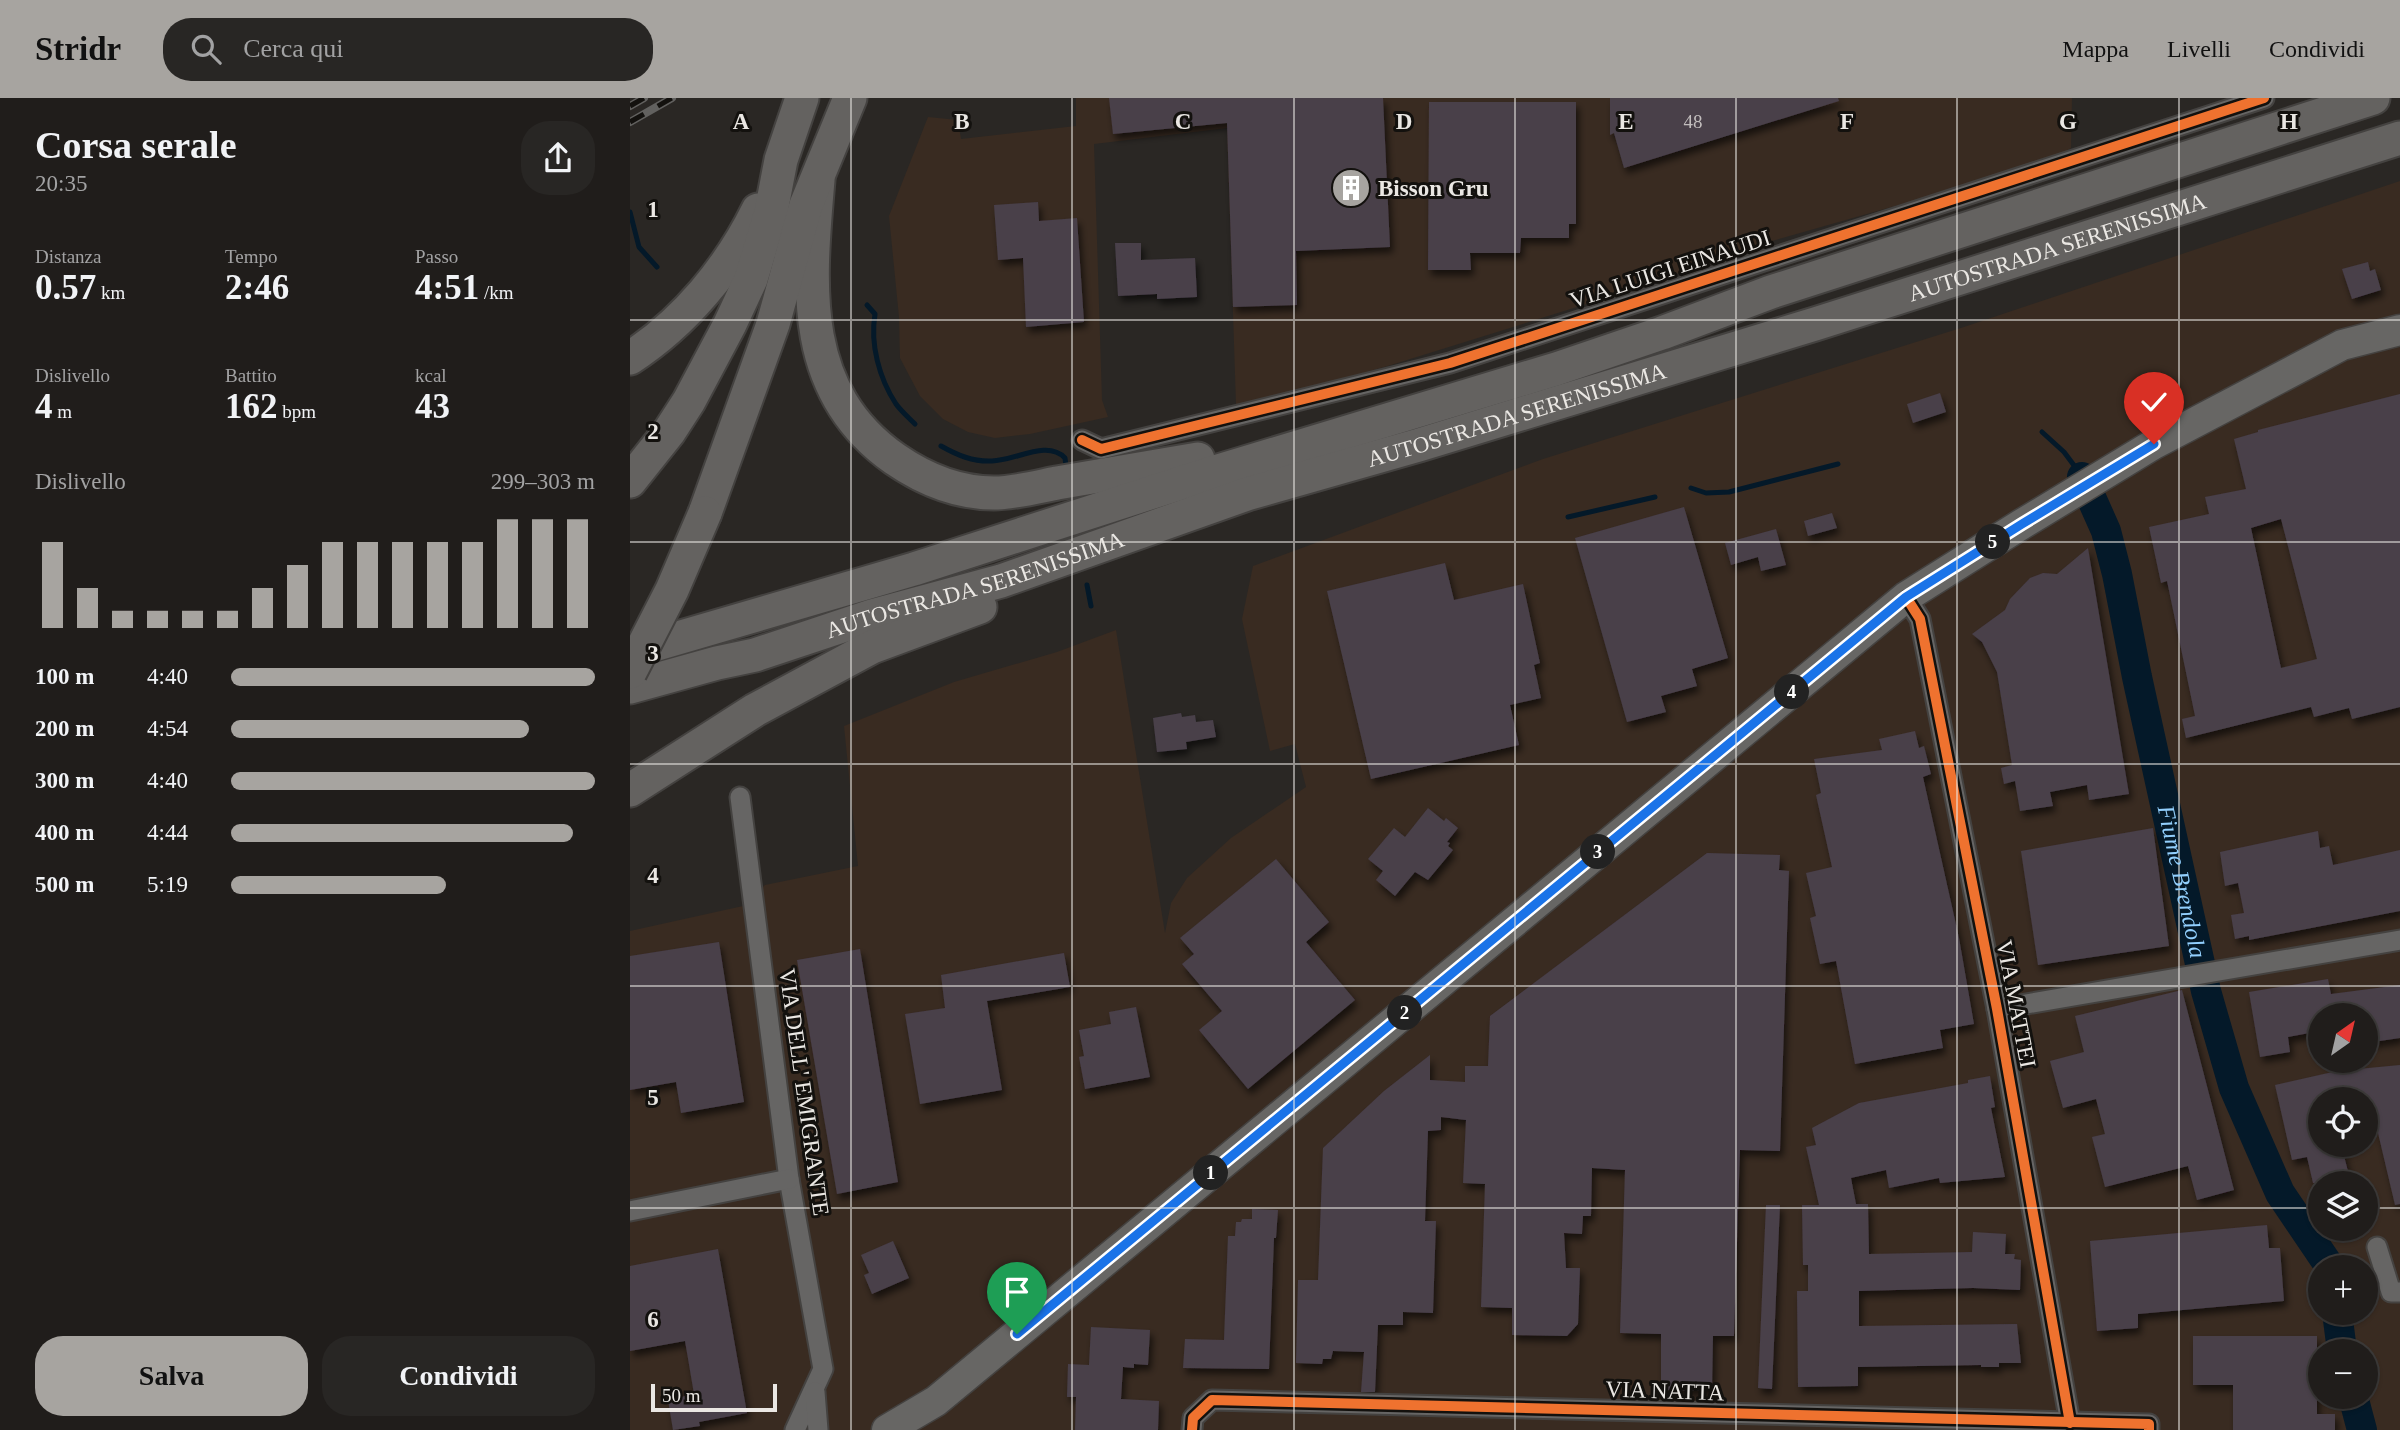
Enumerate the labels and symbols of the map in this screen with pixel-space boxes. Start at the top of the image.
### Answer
text: A [733,109,750,134]
text: B [954,109,970,134]
text: C [1175,109,1191,134]
text: D [1396,109,1412,134]
text: E [1618,109,1634,134]
text: F [1840,109,1854,134]
text: G [2059,109,2077,134]
text: H [2280,109,2298,134]
house number: 48 [1684,111,1703,132]
building icon: Bisson Gru [1330,167,1372,209]
place label: Bisson Gru [1378,176,1489,201]
street label: AUTOSTRADA SERENISSIMA [1905,188,2209,306]
text: 1 [647,197,659,222]
street label: VIA LUIGI EINAUDI [1567,225,1773,313]
street label: AUTOSTRADA SERENISSIMA [1364,358,1669,472]
pin [2124,372,2184,444]
text: 2 [647,419,659,444]
pin: 5 [1976,524,2010,560]
street label: AUTOSTRADA SERENISSIMA [823,526,1128,643]
text: 3 [647,641,659,666]
pin: 4 [1774,674,1810,710]
water label: Fiume Brendola [2152,802,2211,961]
pin: 3 [1580,834,1616,870]
text: 4 [647,863,659,888]
street label: VIA MATTEI [1991,938,2041,1070]
street label: VIA DELL' EMIGRANTE [774,967,834,1217]
pin: 2 [1388,996,1422,1030]
north arrow [2308,1003,2378,1073]
text: 5 [647,1085,659,1110]
pin: 1 [1194,1156,1228,1190]
pin [987,1262,1047,1334]
text: 6 [647,1307,659,1332]
street label: VIA NATTA [1605,1376,1725,1406]
scale bar [651,1381,777,1413]

